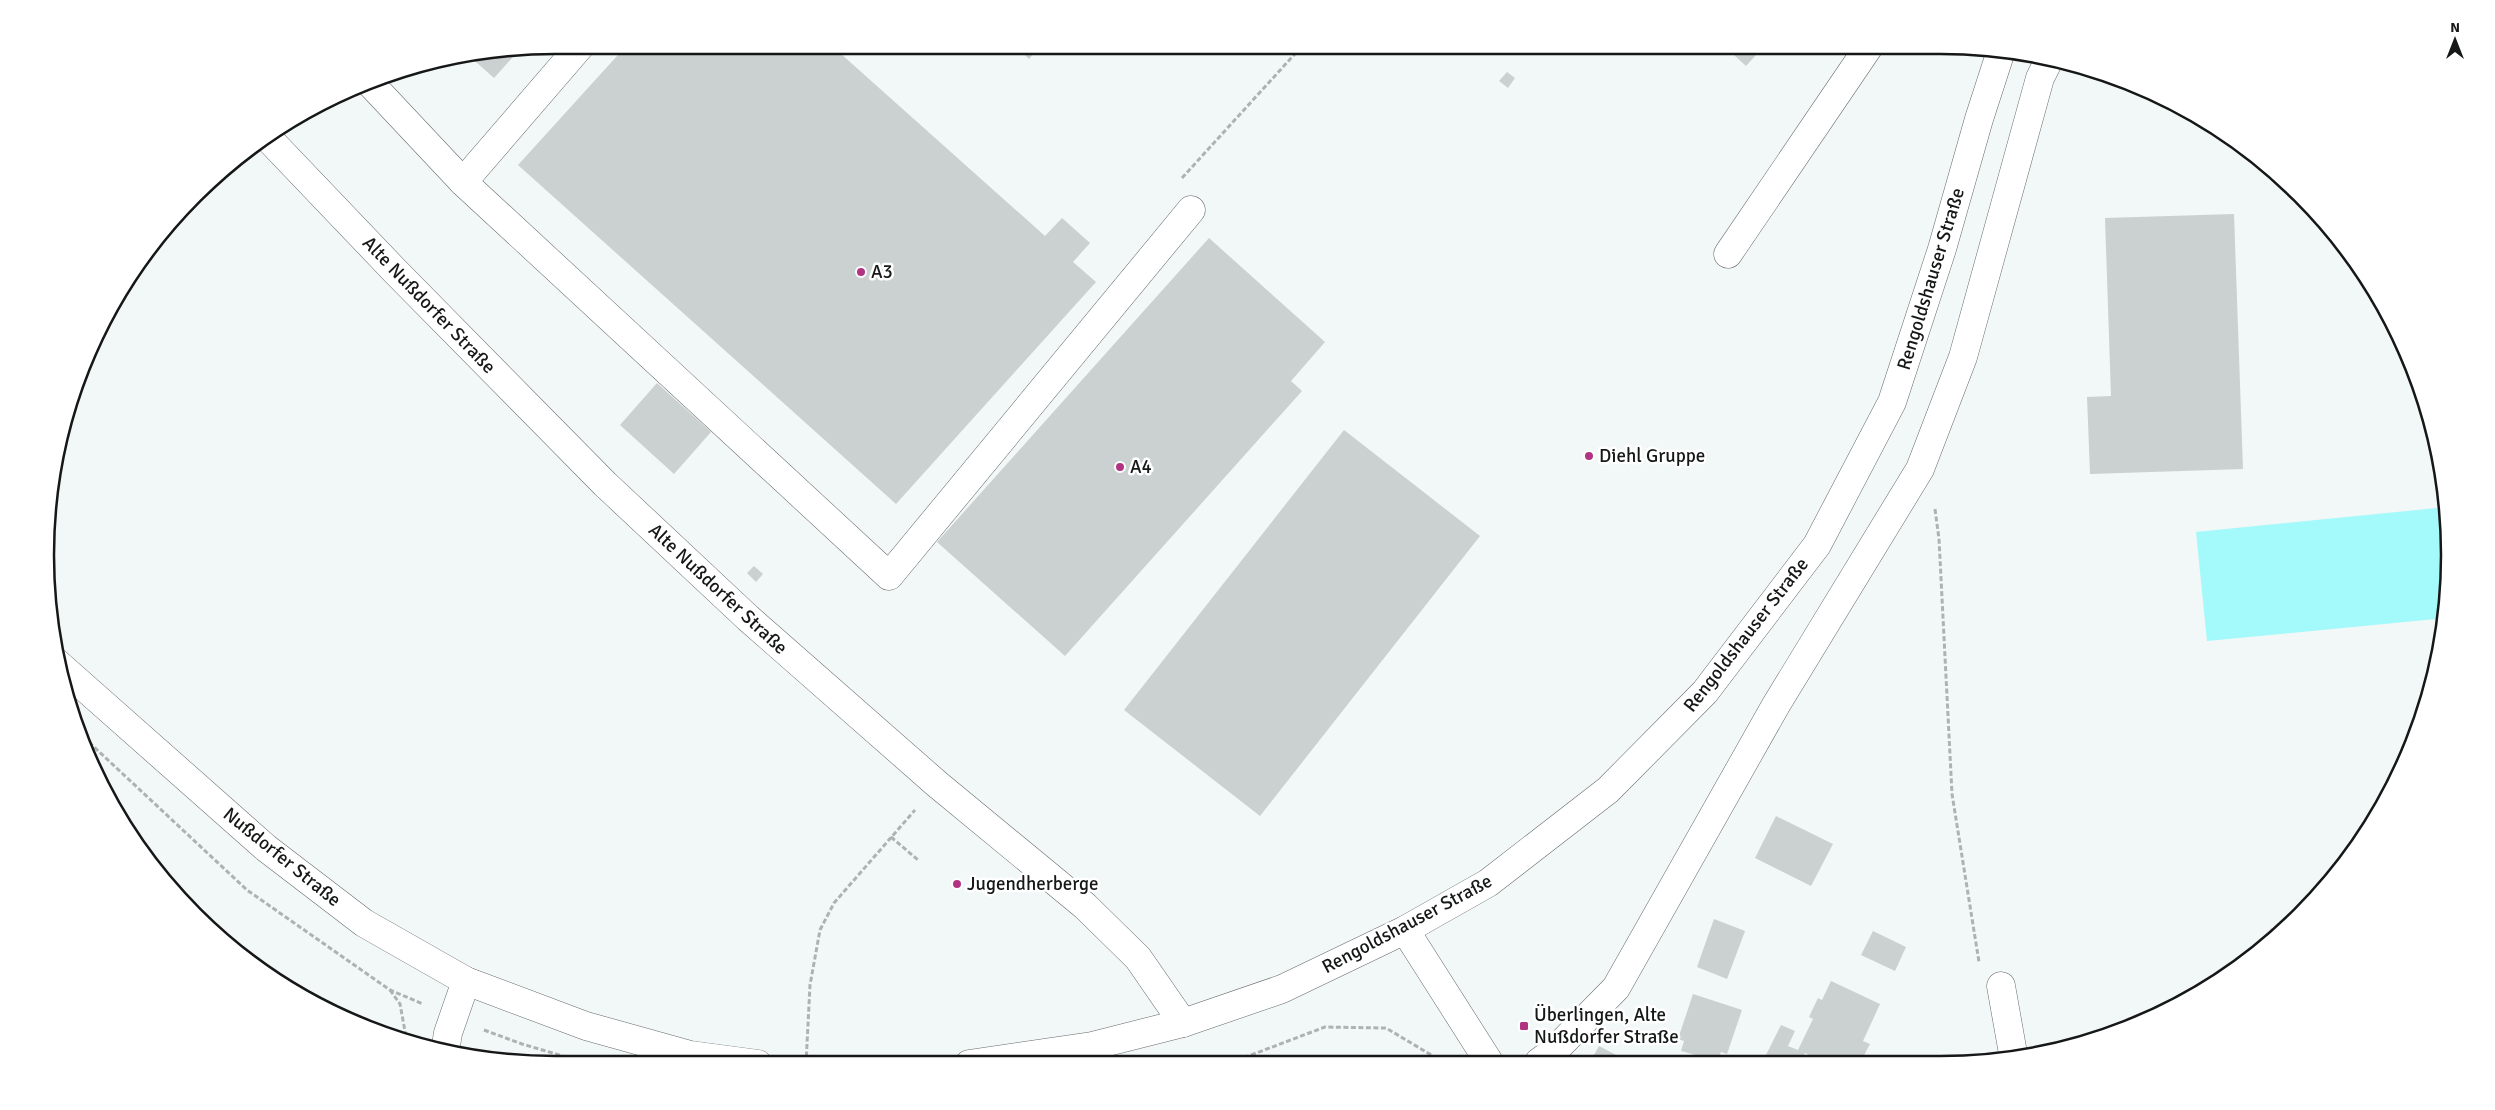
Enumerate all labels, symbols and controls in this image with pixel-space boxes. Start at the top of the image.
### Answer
north arrow [2430,15,2480,65]
text: N [2450,19,2460,36]
street label: Rengoldshauser Straße [1892,185,1970,373]
street label: Alte Nußdorfer Straße [357,231,501,379]
place label: A3 [871,260,893,284]
marker: A3 [855,266,867,278]
place label: Diehl Gruppe [1599,444,1705,468]
marker: Diehl Gruppe [1583,450,1595,462]
place label: A4 [1130,455,1152,479]
marker: A4 [1114,461,1126,473]
street label: Alte Nußdorfer Straße [643,518,793,660]
street label: Rengoldshauser Straße [1678,553,1814,717]
street label: Nußdorfer Straße [218,802,346,912]
street label: Rengoldshauser Straße [1318,869,1496,979]
place label: Jugendherberge [967,872,1099,896]
marker: Jugendherberge [951,878,963,890]
place label: Überlingen, Alte Nußdorfer Straße [1534,1003,1679,1049]
marker: Überlingen, Alte Nußdorfer Straße [1518,1020,1530,1032]

